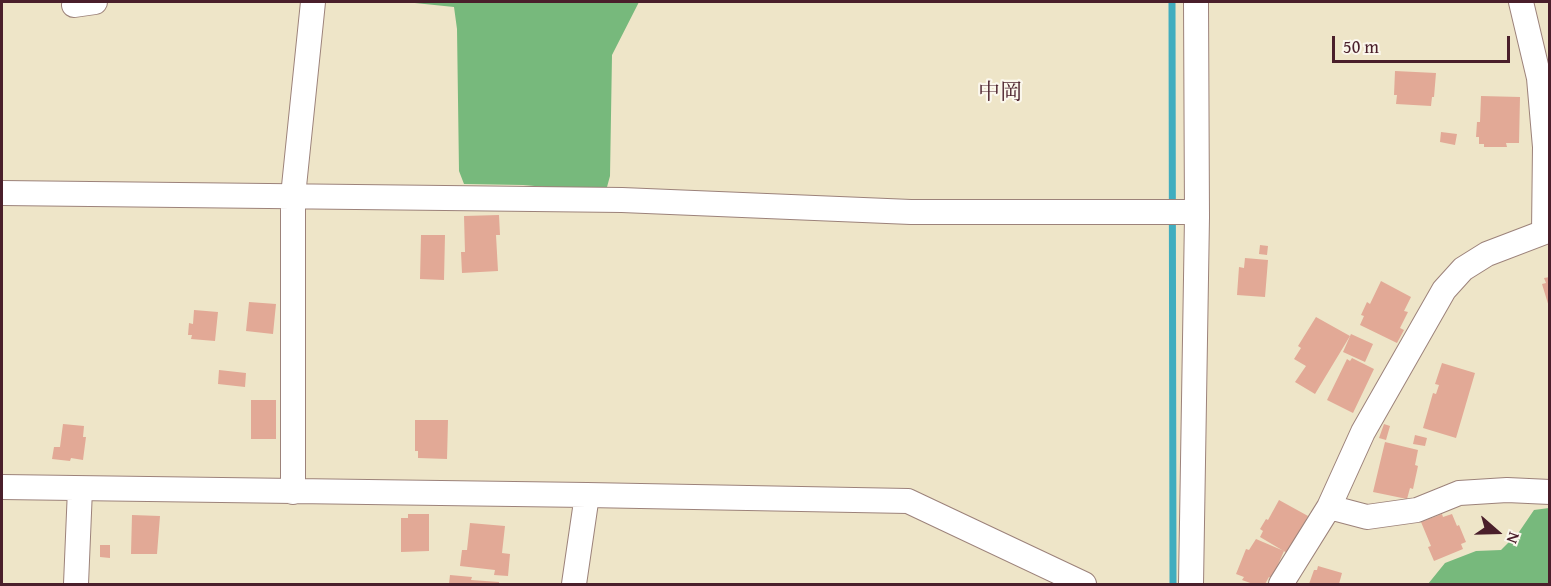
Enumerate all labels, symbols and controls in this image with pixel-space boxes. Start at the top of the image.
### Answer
scale bar [1335,24,1514,62]
text: 50 m [1343,33,1379,60]
district label: 中岡 [978,80,1022,106]
north arrow [1467,502,1527,562]
text: N [1501,529,1527,547]

